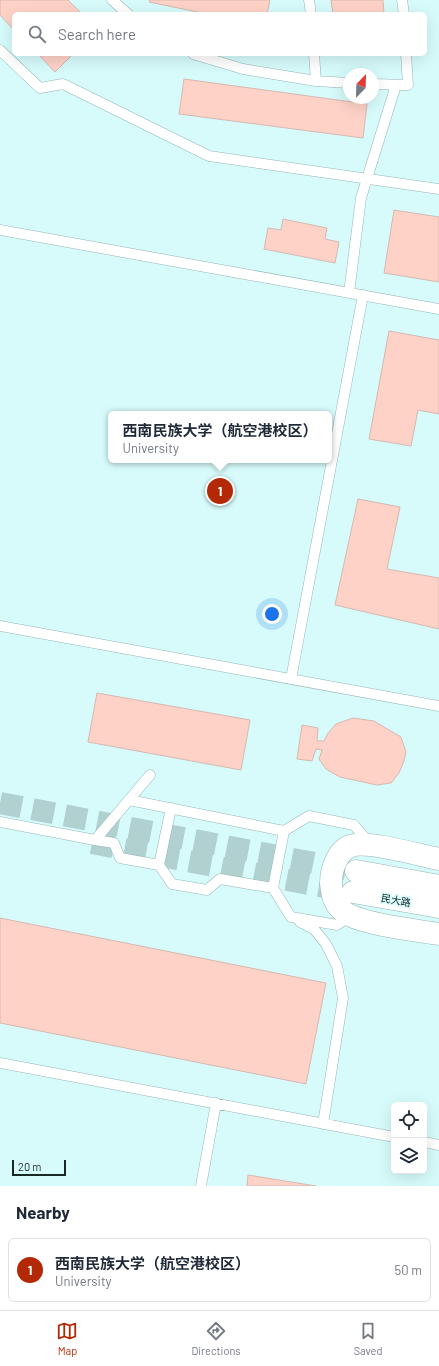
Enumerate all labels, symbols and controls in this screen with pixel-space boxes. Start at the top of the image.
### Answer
search box [12,12,427,56]
icon: search [26,23,48,45]
text: Search here [58,25,136,43]
north arrow [343,68,379,104]
popup [108,411,332,463]
text: 西南民族大学（航空港校区） [122,421,318,439]
text: University [122,440,179,456]
pin: 1 [207,476,233,506]
your location [262,604,282,624]
street label: 民大路 [380,891,412,909]
map controls [391,1102,427,1174]
button: locate [391,1102,427,1138]
button: layers [391,1138,427,1174]
scale bar [12,1158,66,1177]
text: 20 m [18,1160,41,1173]
text: Nearby [16,1202,70,1222]
text: 西南民族大学（航空港校区） [55,1254,250,1272]
text: 1 [28,1262,32,1278]
text: 50 m [395,1262,422,1278]
text: University [55,1273,112,1289]
tab: Map [56,1320,78,1357]
tab: Directions [191,1320,241,1357]
tab: Saved [354,1320,383,1357]

